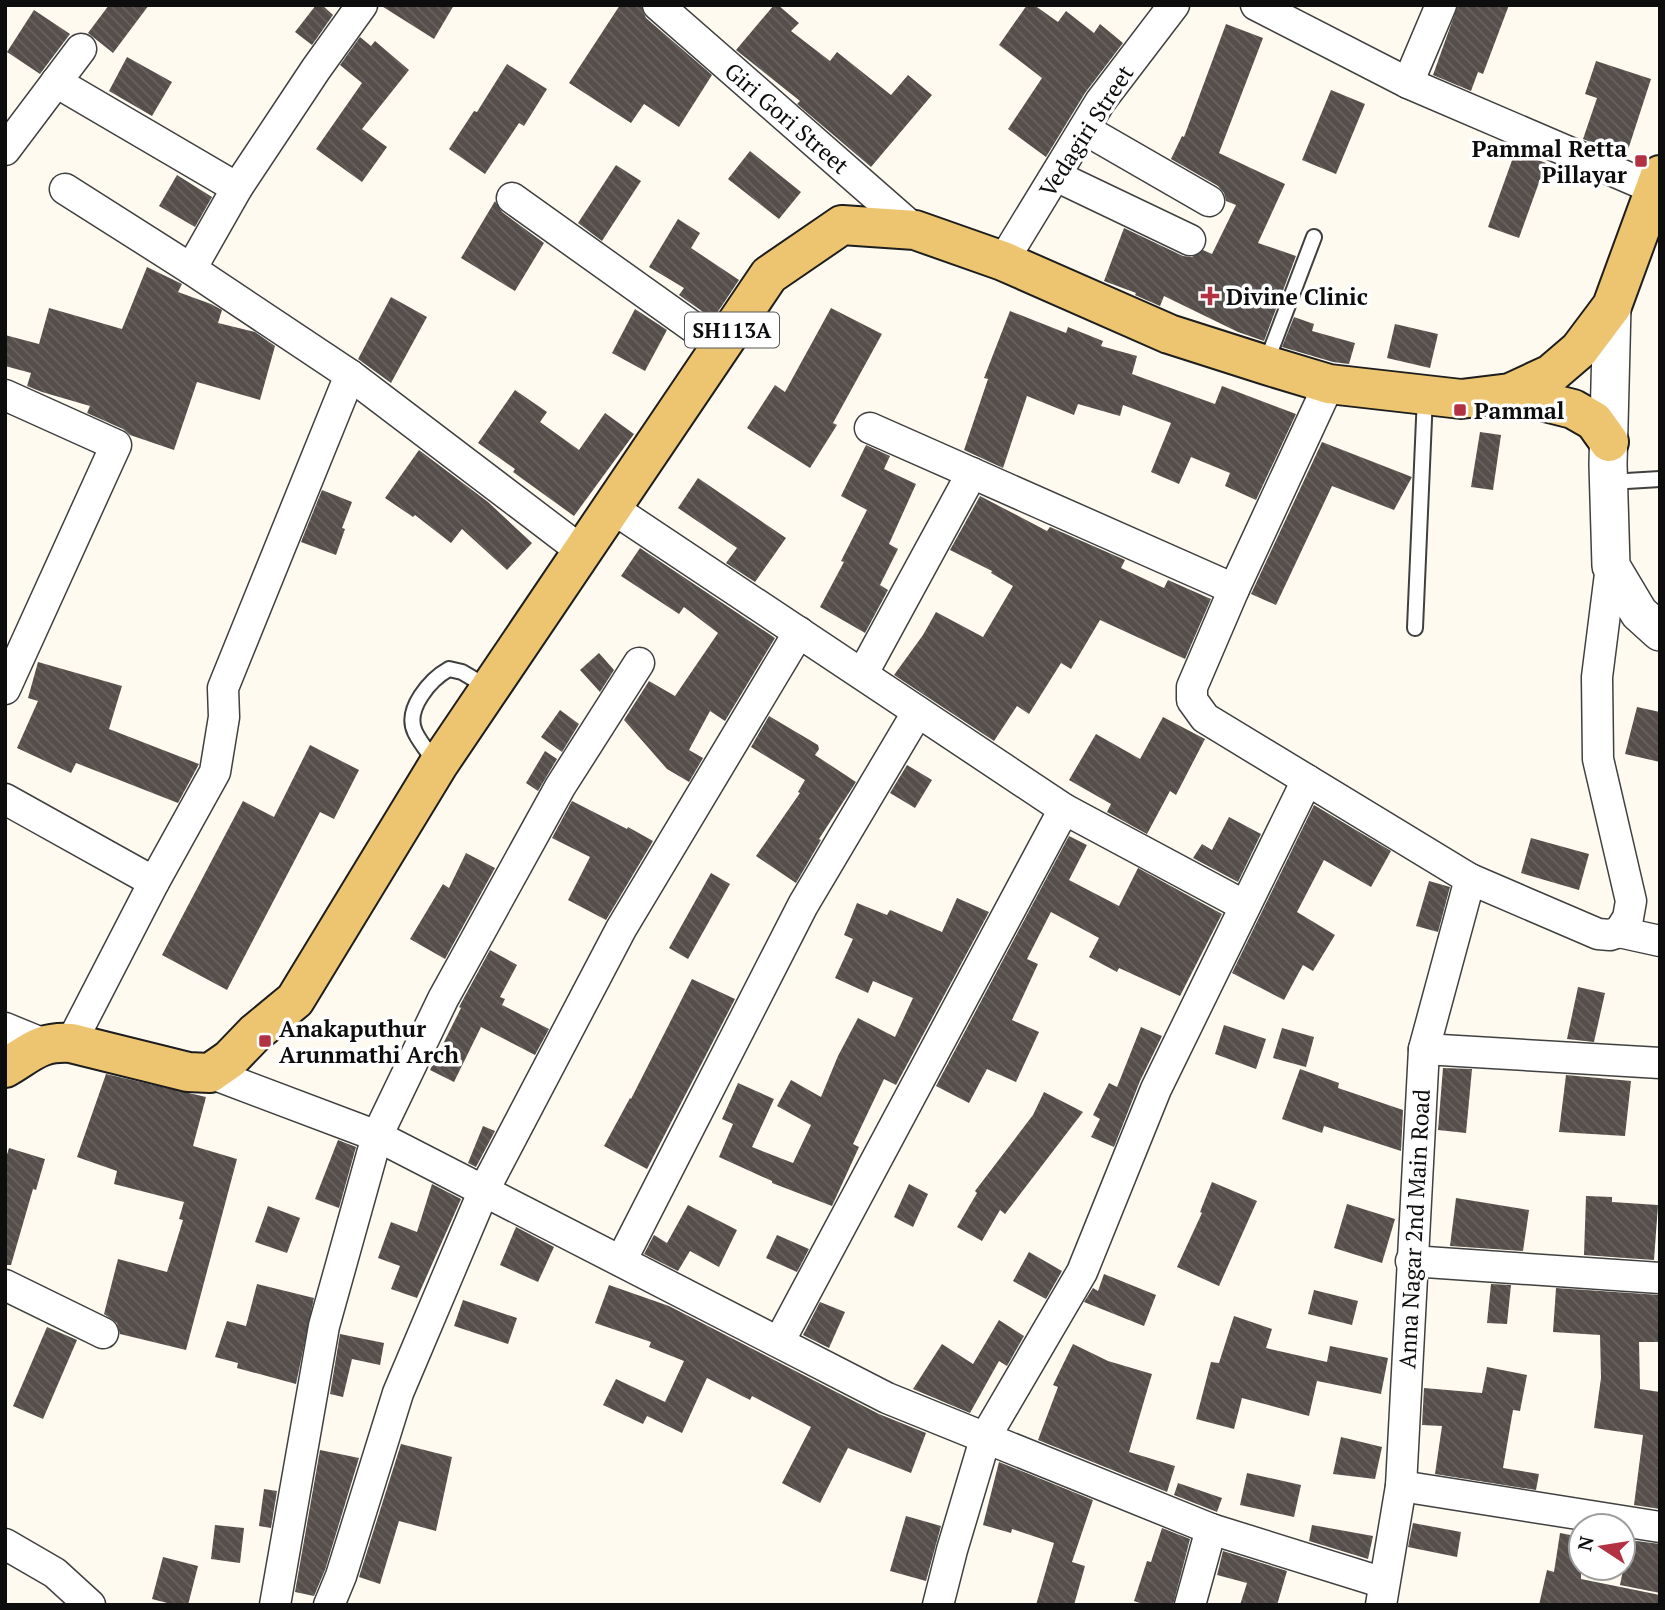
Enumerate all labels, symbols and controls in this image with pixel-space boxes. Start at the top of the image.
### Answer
street label: Giri Gori Street [718,55,856,181]
street label: Vedagiri Street [1032,59,1140,203]
place label: Pammal Retta Pillayar [1472,133,1627,190]
marker: Pammal Retta Pillayar [1633,153,1649,169]
place label: Divine Clinic [1226,281,1368,312]
marker: Divine Clinic [1200,286,1220,306]
road number: SH113A [685,312,779,348]
place label: Pammal [1474,395,1565,426]
marker: Pammal [1452,402,1468,418]
place label: Anakaputhur Arunmathi Arch [279,1013,459,1070]
marker: Anakaputhur Arunmathi Arch [257,1033,273,1049]
street label: Anna Nagar 2nd Main Road [1391,1088,1437,1370]
north arrow [1567,1512,1637,1582]
text: N [1571,1533,1599,1553]

